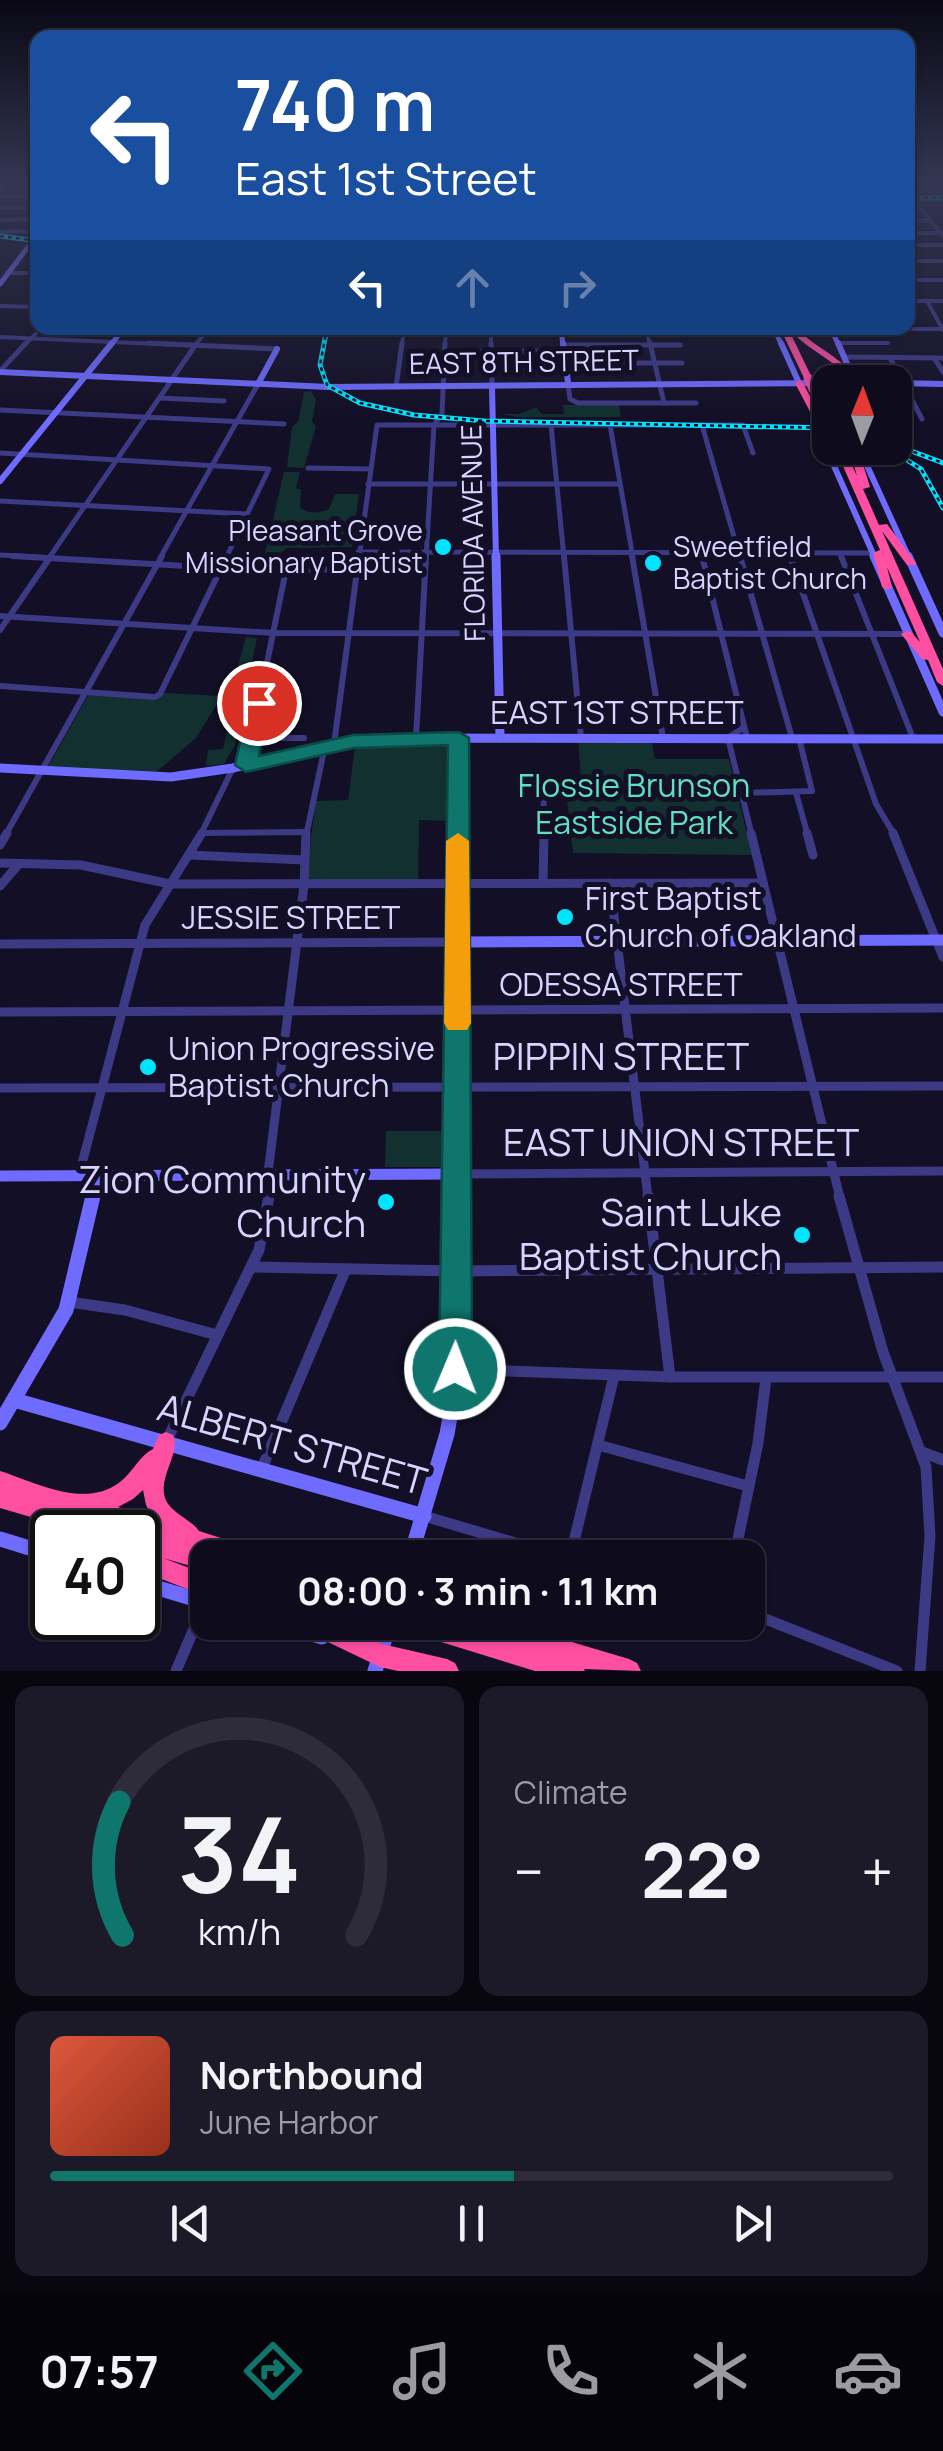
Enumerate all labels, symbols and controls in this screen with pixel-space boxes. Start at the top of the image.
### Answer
text: 740 m [235,56,435,152]
icon: left [70,70,200,200]
text: East 1st Street [235,147,537,209]
icon: left [340,260,395,315]
icon: ahead [445,260,500,315]
icon: right [550,260,605,315]
street label: EAST 8TH STREET [409,340,640,382]
north arrow [812,365,912,465]
map controls [812,365,912,465]
street label: FLORIDA AVENUE [451,424,493,642]
place label: Pleasant Grove Missionary Baptist [185,511,423,581]
place label: Sweetfield Baptist Church [673,527,867,597]
marker: Pleasant Grove Missionary Baptist [432,536,454,558]
marker: Sweetfield Baptist Church [642,552,664,574]
pin [217,661,302,746]
icon: arrive [232,676,287,731]
street label: EAST 1ST STREET [490,690,744,734]
park label: Flossie Brunson Eastside Park [518,763,750,844]
place label: First Baptist Church of Oakland [585,876,857,957]
street label: JESSIE STREET [182,895,400,939]
marker: First Baptist Church of Oakland [554,906,576,928]
street label: ODESSA STREET [499,962,743,1006]
place label: Union Progressive Baptist Church [168,1026,435,1107]
street label: PIPPIN STREET [493,1029,749,1081]
marker: Union Progressive Baptist Church [137,1056,159,1078]
street label: EAST UNION STREET [503,1115,859,1167]
place label: Zion Community Church [78,1152,366,1248]
place label: Saint Luke Baptist Church [519,1185,782,1281]
marker: Zion Community Church [375,1191,397,1213]
marker: Saint Luke Baptist Church [791,1224,813,1246]
position arrow [403,1317,507,1421]
street label: ALBERT STREET [152,1380,433,1506]
speed limit sign: 40 [30,1510,160,1640]
text: 08:00 · 3 min · 1.1 km [297,1564,658,1616]
text: Climate [514,1770,628,1814]
text: 34 [178,1782,301,1924]
text: 22° [641,1818,764,1921]
text: − [514,1833,544,1909]
text: + [861,1833,893,1909]
text: km/h [198,1907,281,1956]
text: Northbound [200,2048,424,2100]
text: June Harbor [200,2100,378,2144]
icon: previous [163,2196,218,2251]
icon: pause [444,2196,499,2251]
icon: next [725,2196,780,2251]
icon: directions [238,2336,308,2406]
icon: music [387,2336,457,2406]
icon: phone [536,2336,606,2406]
icon: climate [685,2336,755,2406]
icon: car [833,2336,903,2406]
text: 07:57 [39,2340,159,2402]

